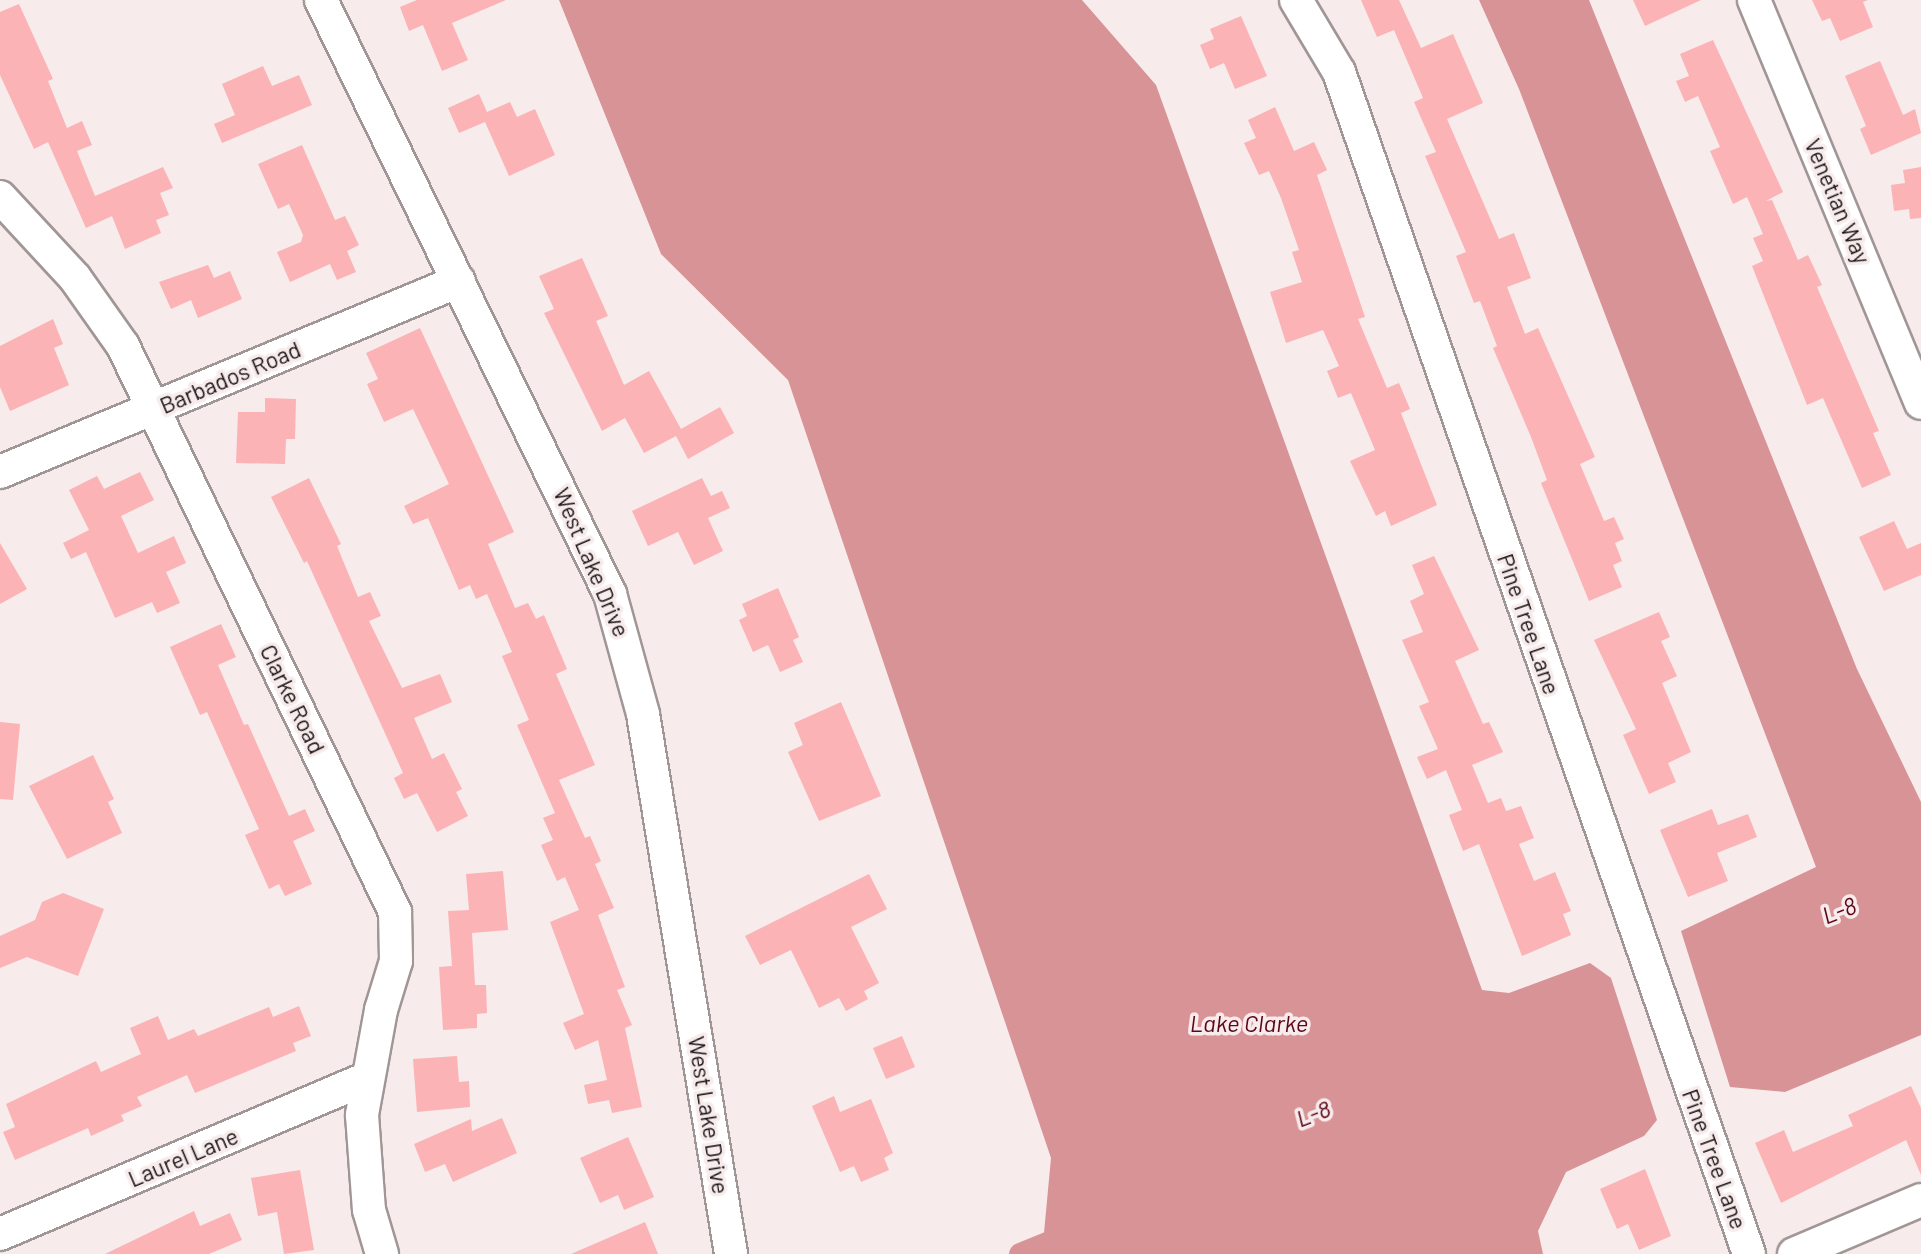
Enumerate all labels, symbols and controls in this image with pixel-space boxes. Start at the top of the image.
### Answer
street label: Venetian Way [1799,134,1877,268]
street label: Barbados Road [155,335,305,419]
street label: West Lake Drive [548,483,636,641]
street label: Pine Tree Lane [1492,550,1566,698]
street label: Clarke Road [255,640,331,758]
water label: L-8 [1818,890,1860,930]
water label: Lake Clarke [1190,1009,1308,1037]
street label: West Lake Drive [683,1034,735,1196]
street label: Pine Tree Lane [1677,1085,1753,1233]
water label: L-8 [1292,1093,1334,1133]
street label: Laurel Lane [124,1121,242,1193]

